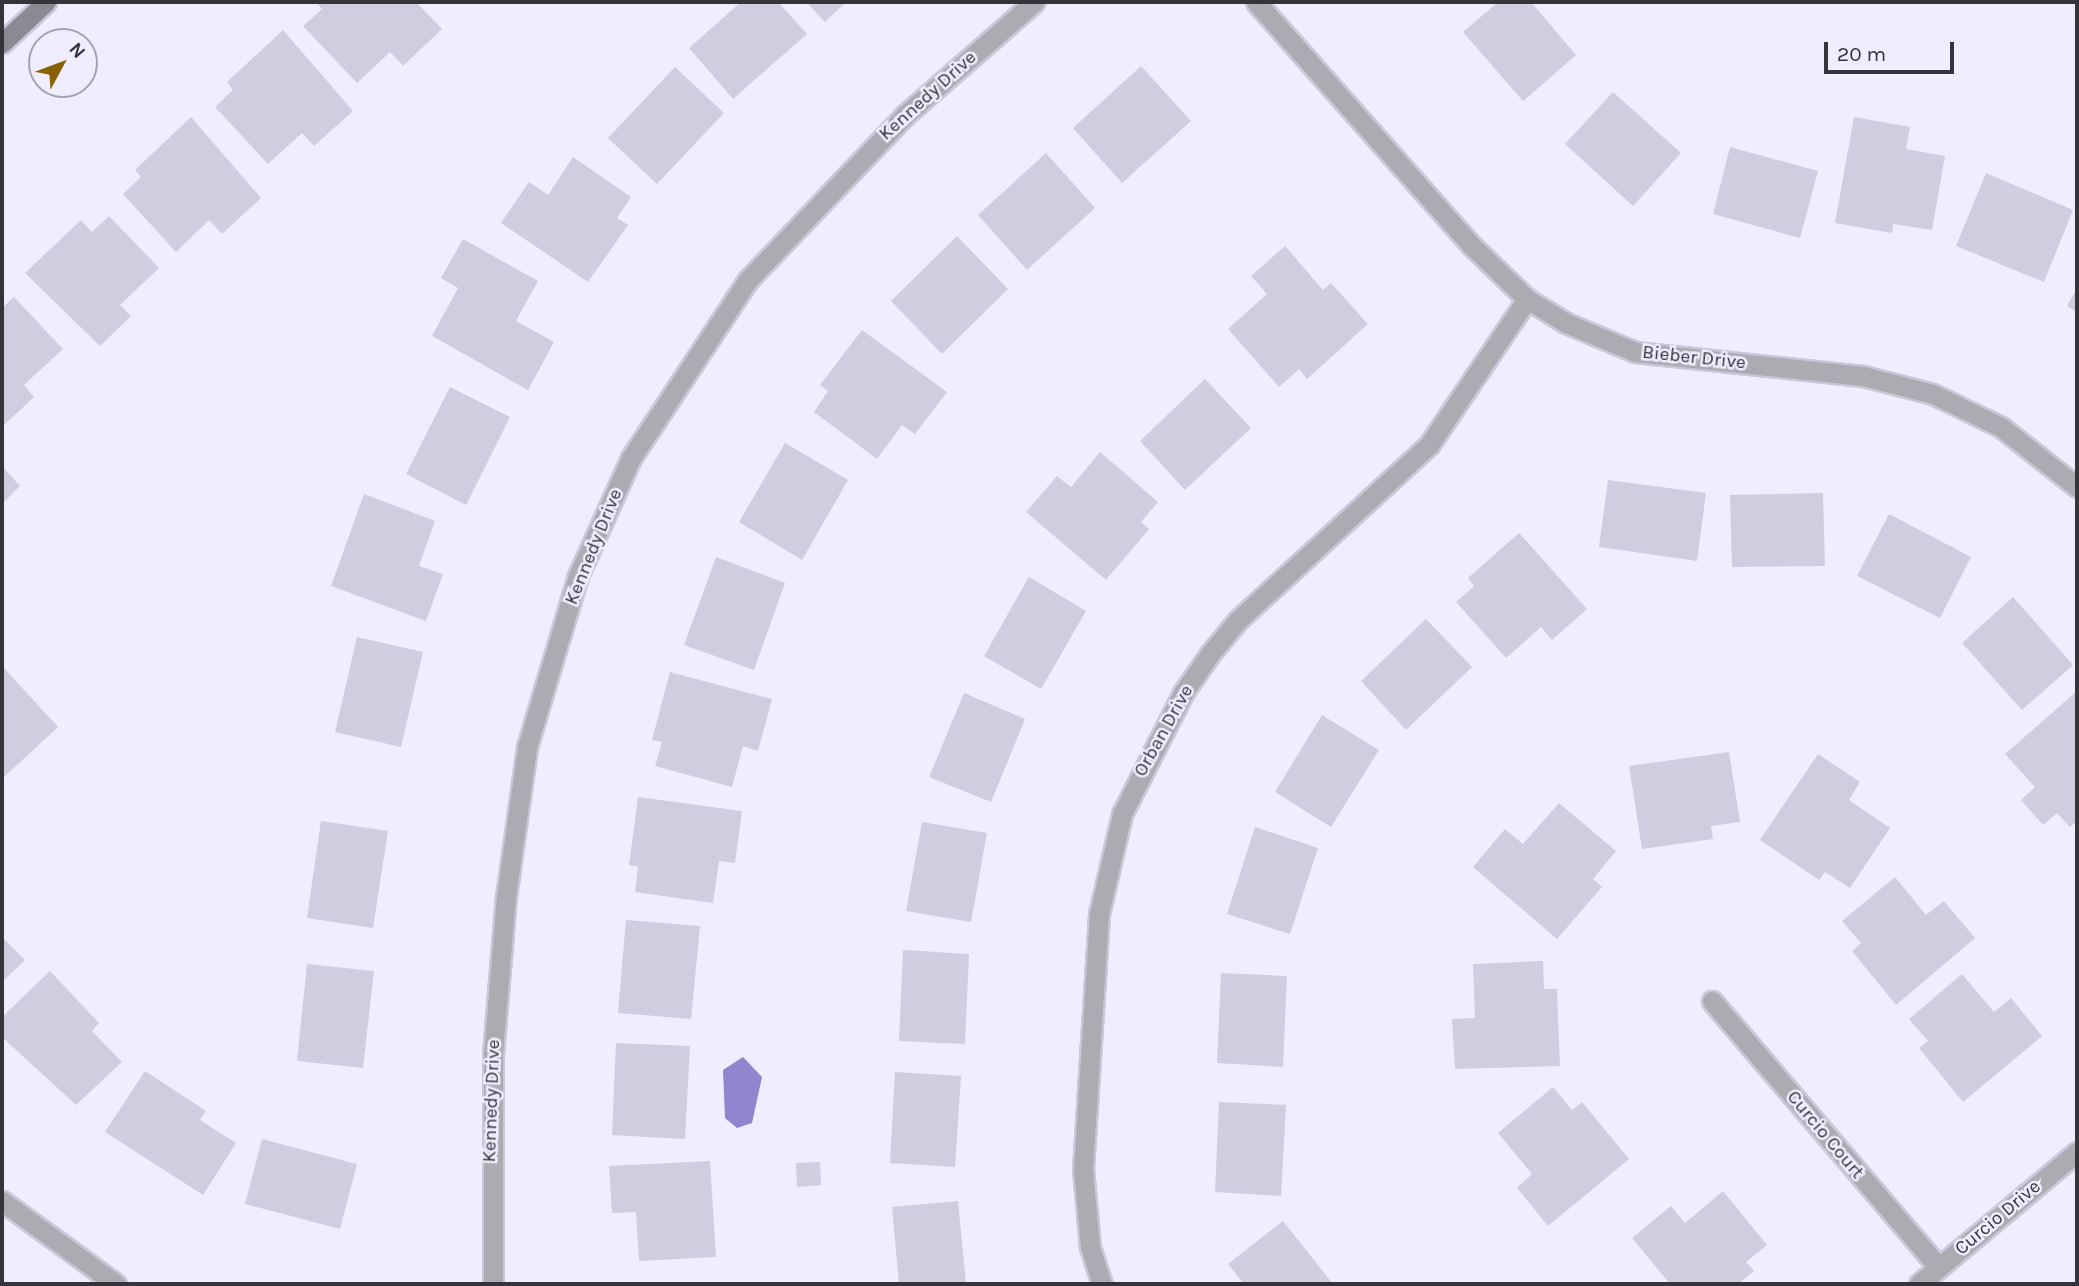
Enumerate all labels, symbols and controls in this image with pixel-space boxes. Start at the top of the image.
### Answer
north arrow [28,28,98,98]
scale bar [1827,28,1956,72]
text: N [65,38,90,63]
text: 20 m [1837,42,1886,66]
street label: Kennedy Drive [875,46,981,146]
street label: Bieber Drive [1641,341,1747,375]
street label: Kennedy Drive [560,486,628,608]
street label: Orban Drive [1129,681,1199,781]
street label: Kennedy Drive [478,1039,506,1163]
street label: Curcio Court [1782,1086,1868,1184]
street label: Curcio Drive [1951,1176,2045,1260]

